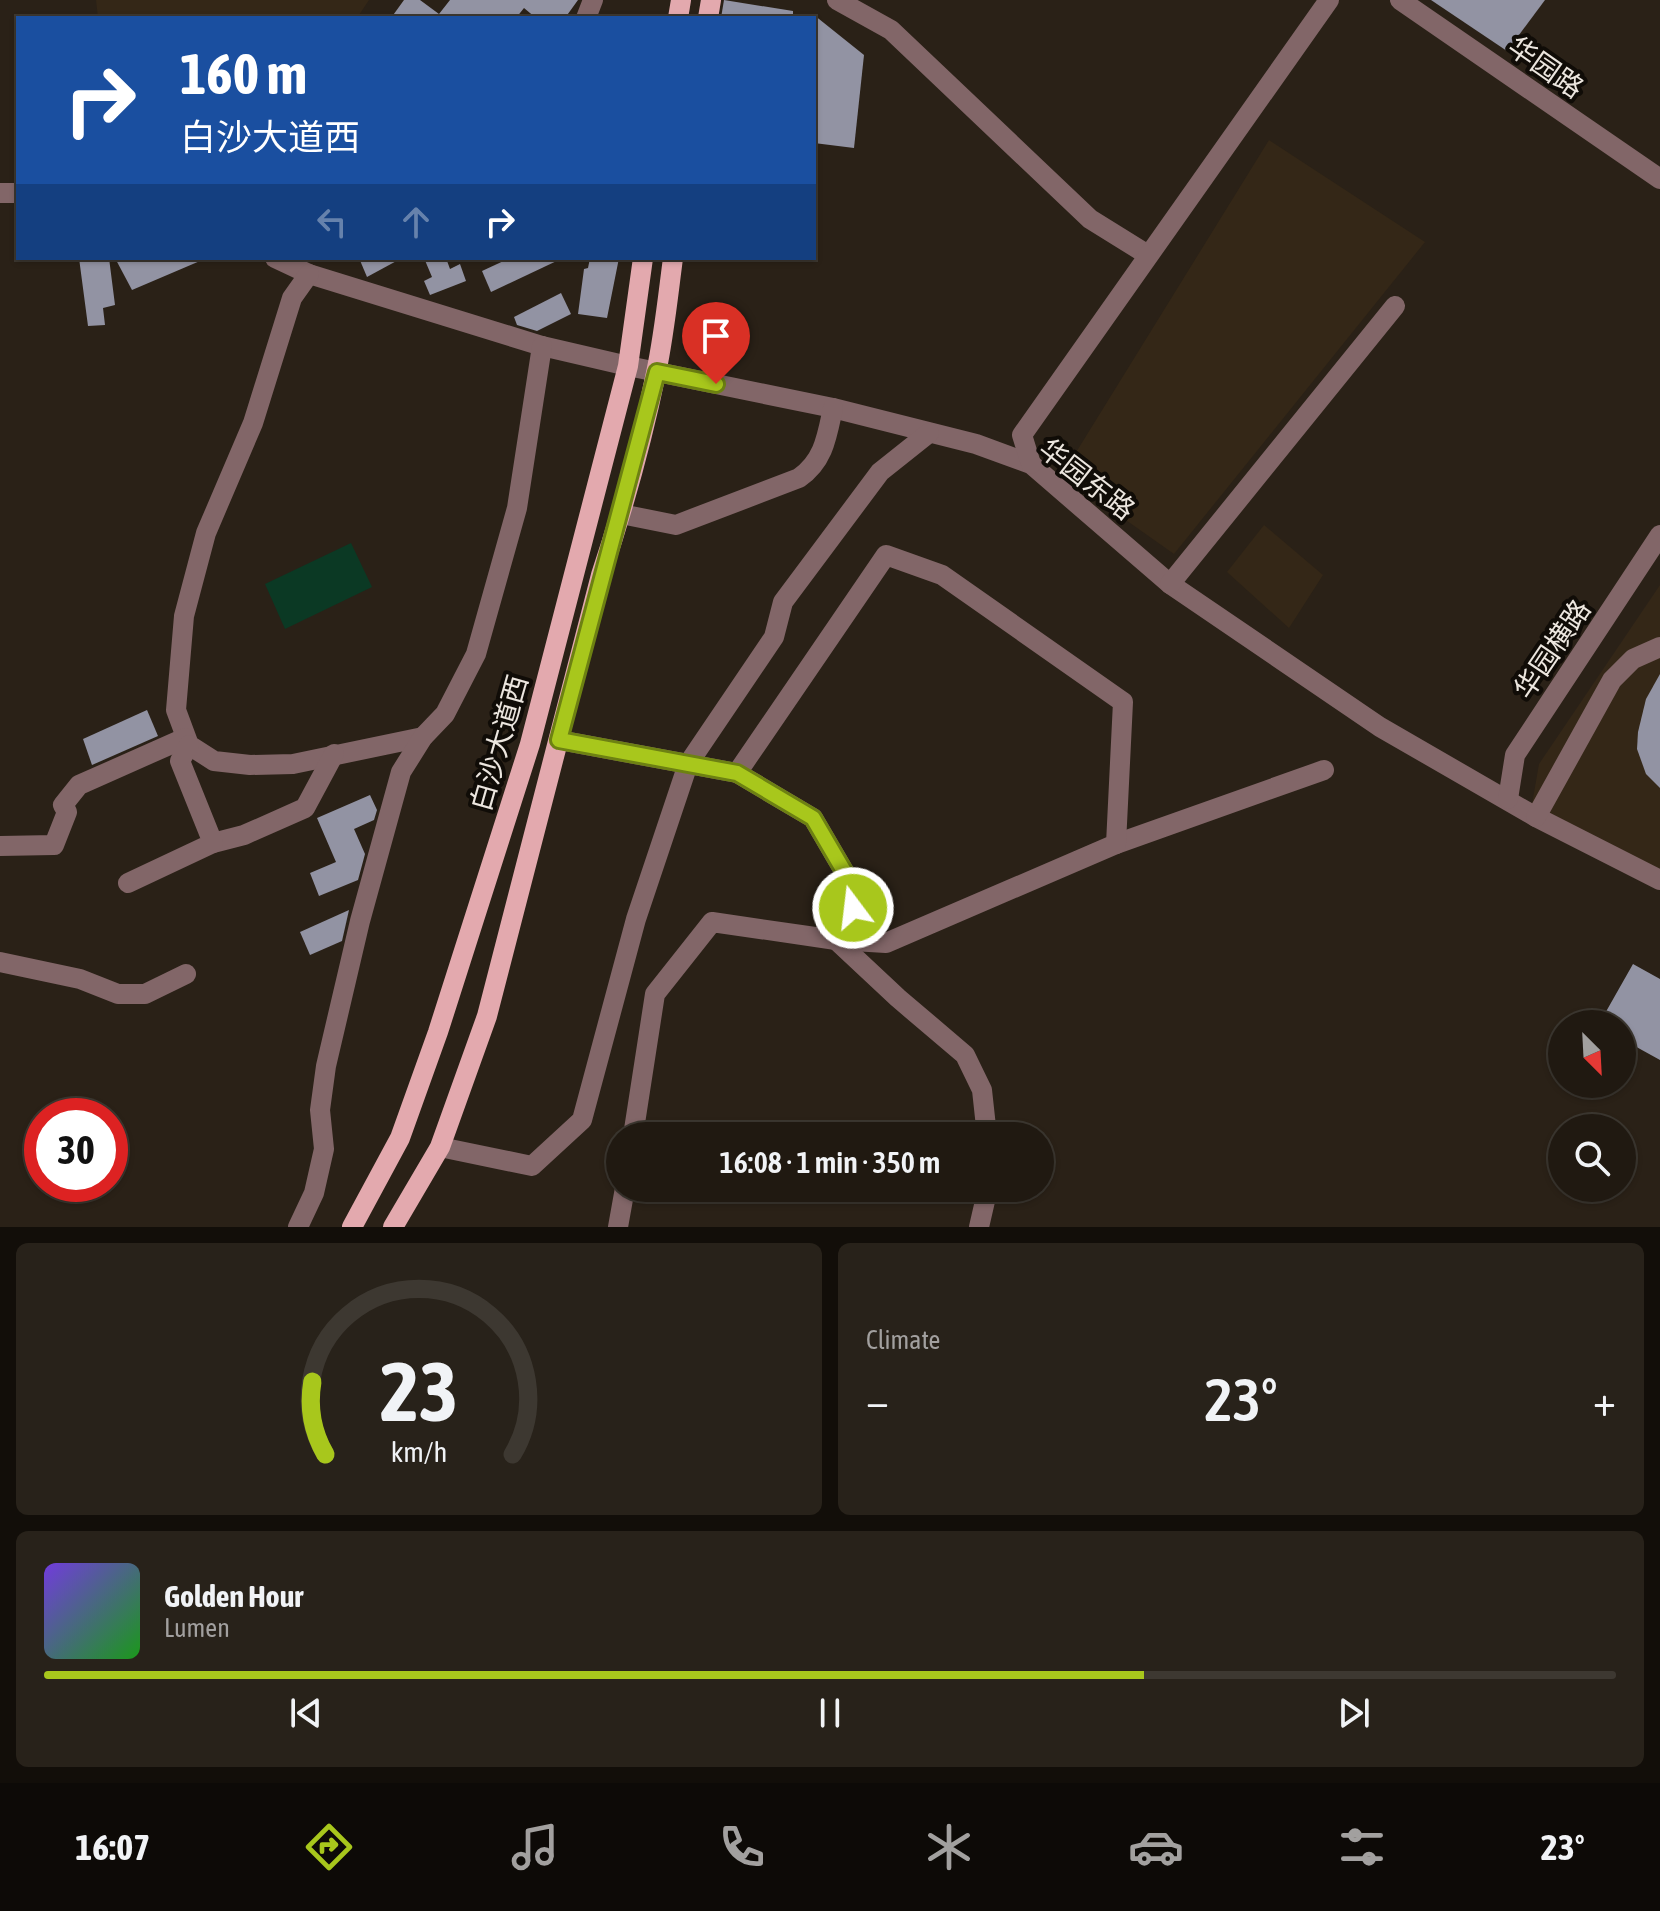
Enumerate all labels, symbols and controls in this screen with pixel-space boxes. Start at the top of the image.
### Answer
street label: 华园路 [1502,30,1590,104]
text: 160 m [180,42,307,106]
icon: right [48,48,152,152]
text: 白沙大道西 [180,116,360,158]
icon: left [310,200,354,244]
icon: ahead [394,200,438,244]
icon: right [478,200,522,244]
pin [682,302,750,384]
icon: arrive [694,314,738,358]
street label: 华园东路 [1033,432,1141,526]
street label: 华园横路 [1507,594,1597,704]
street label: 白沙大道西 [464,671,534,815]
position arrow [811,866,895,950]
north arrow [1548,1010,1636,1098]
map controls [1548,1010,1636,1202]
speed limit sign: 30 [24,1098,128,1202]
button: search [1548,1114,1636,1202]
text: 16:08 · 1 min · 350 m [720,1145,940,1179]
text: Climate [866,1325,940,1355]
text: 23 [380,1343,458,1439]
text: 23° [1205,1365,1277,1434]
text: − [866,1375,889,1425]
text: + [1593,1375,1616,1425]
text: km/h [391,1435,447,1468]
text: Golden Hour [164,1579,303,1613]
text: Lumen [164,1613,230,1643]
icon: previous [284,1691,328,1735]
icon: pause [808,1691,852,1735]
icon: next [1332,1691,1376,1735]
icon: directions [301,1819,357,1875]
icon: music [507,1819,563,1875]
icon: phone [714,1819,770,1875]
icon: climate [921,1819,977,1875]
icon: car [1128,1819,1184,1875]
icon: filters [1334,1819,1390,1875]
text: 16:07 [75,1826,150,1868]
text: 23° [1541,1826,1585,1868]

